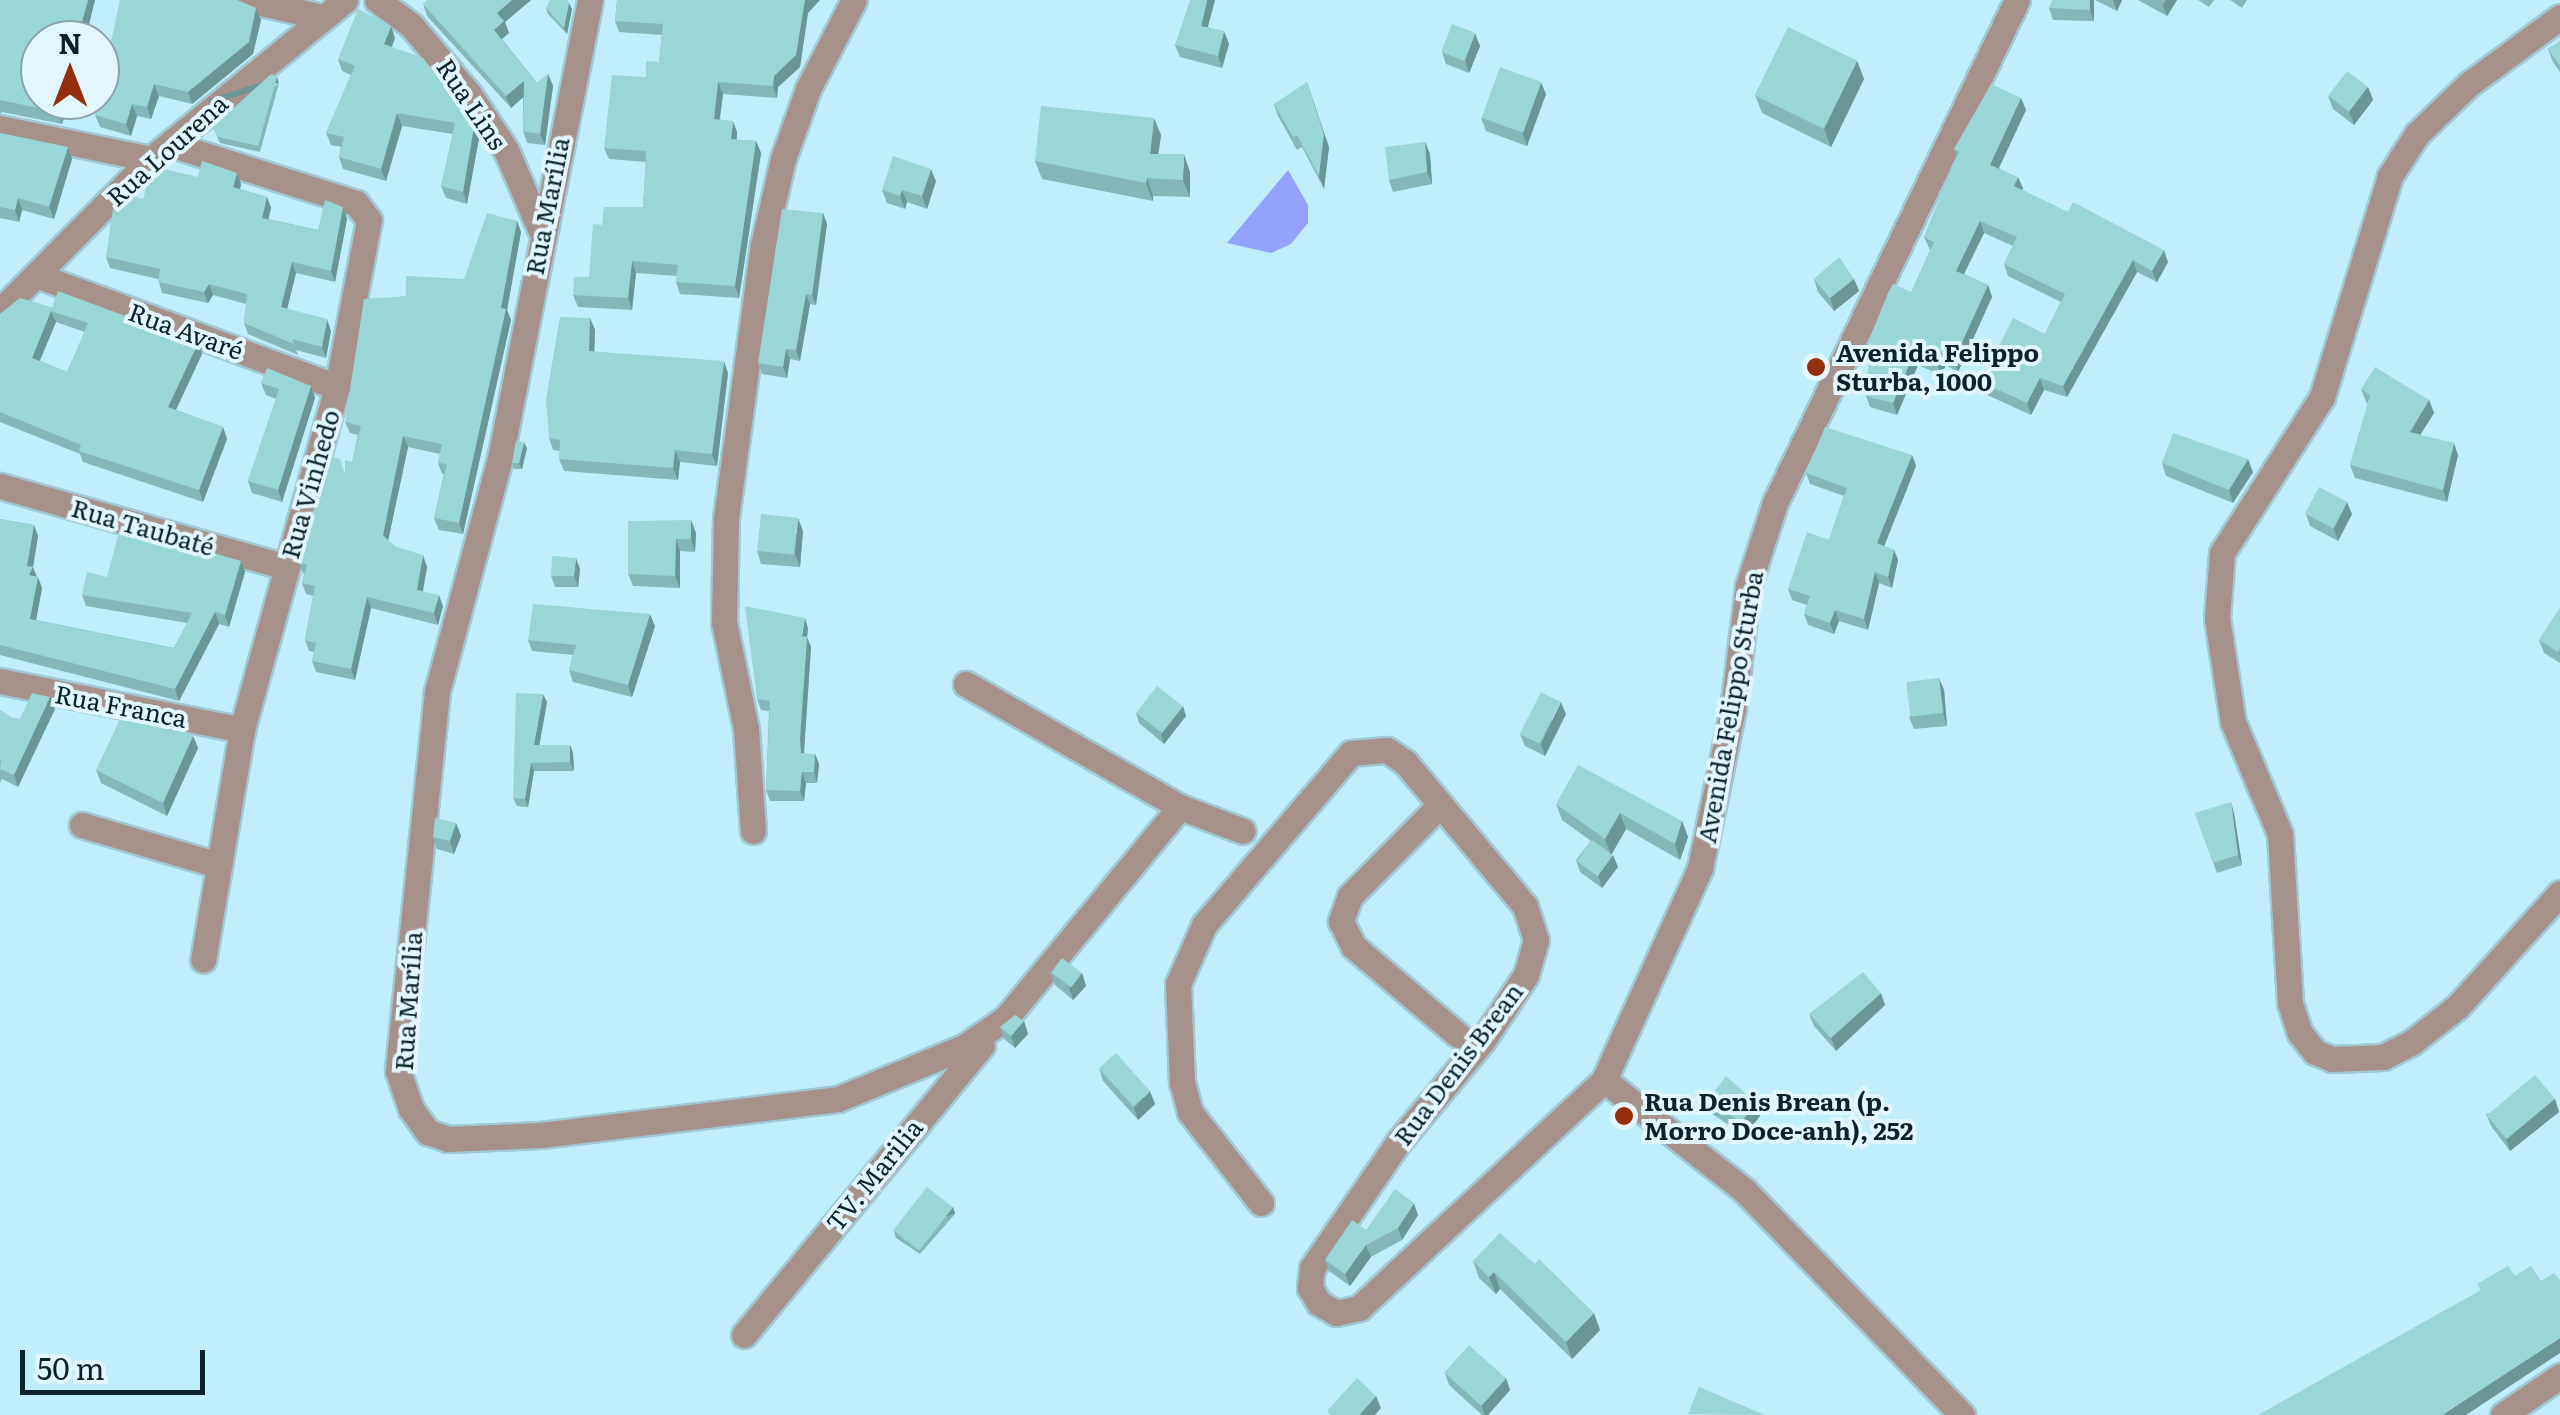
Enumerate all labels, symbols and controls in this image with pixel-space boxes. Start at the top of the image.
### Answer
north arrow [20,20,120,120]
text: N [58,21,82,63]
street label: Rua Lins [431,53,513,155]
street label: Rua Lourena [101,88,233,212]
street label: Rua Marília [519,135,575,277]
street label: Rua Avaré [125,296,247,366]
place label: Avenida Felippo Sturba, 1000 [1836,338,2039,397]
marker: Avenida Felippo Sturba, 1000 [1805,356,1827,378]
street label: Rua Vinhedo [274,406,346,562]
street label: Rua Taubaté [68,492,218,562]
street label: Avenida Felippo Sturba [1691,569,1769,845]
street label: Rua Franca [53,679,189,733]
street label: Rua Marília [388,930,428,1072]
street label: Rua Denis Brean [1387,977,1529,1151]
place label: Rua Denis Brean (p. Morro Doce-anh), 252 [1644,1087,1913,1146]
marker: Rua Denis Brean (p. Morro Doce-anh), 252 [1613,1105,1635,1127]
street label: TV. Marilia [820,1113,928,1237]
scale bar [25,1330,210,1392]
text: 50 m [37,1345,105,1389]

